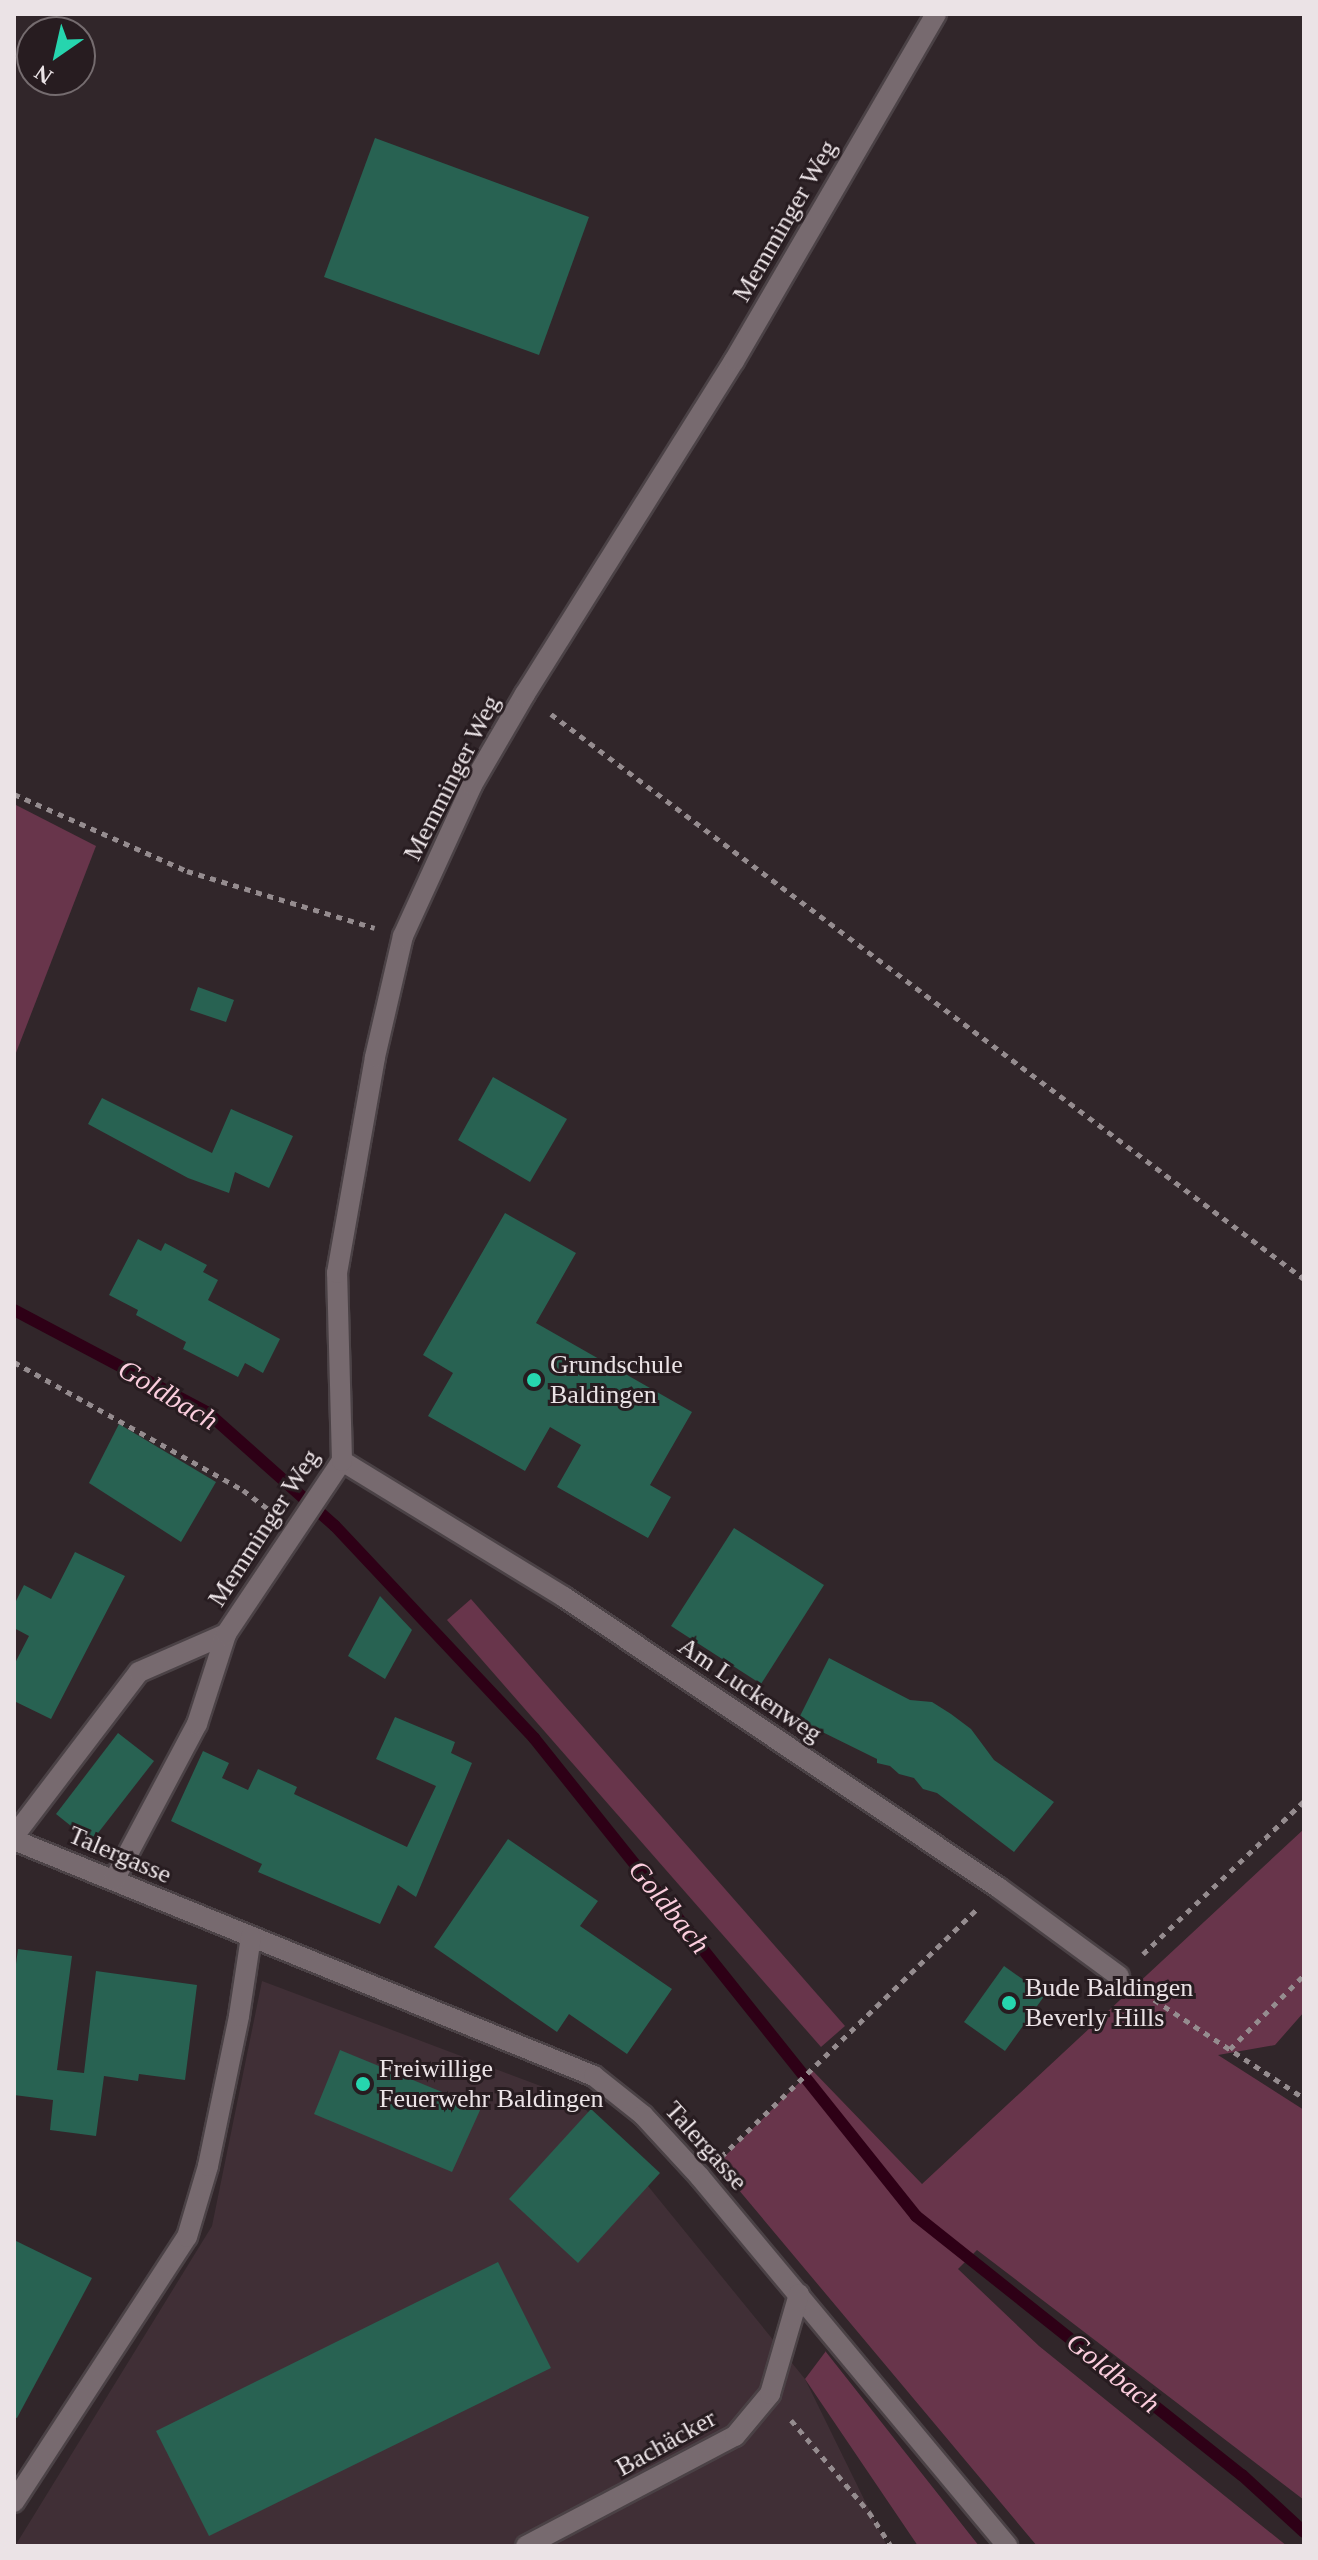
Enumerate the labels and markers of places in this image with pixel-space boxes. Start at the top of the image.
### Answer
place label: Grundschule Baldingen [550,1349,683,1410]
marker: Grundschule Baldingen [525,1371,543,1389]
place label: Bude Baldingen Beverly Hills [1025,1972,1193,2034]
marker: Bude Baldingen Beverly Hills [1000,1994,1018,2012]
place label: Freiwillige Feuerwehr Baldingen [379,2053,604,2114]
marker: Freiwillige Feuerwehr Baldingen [354,2075,372,2093]

